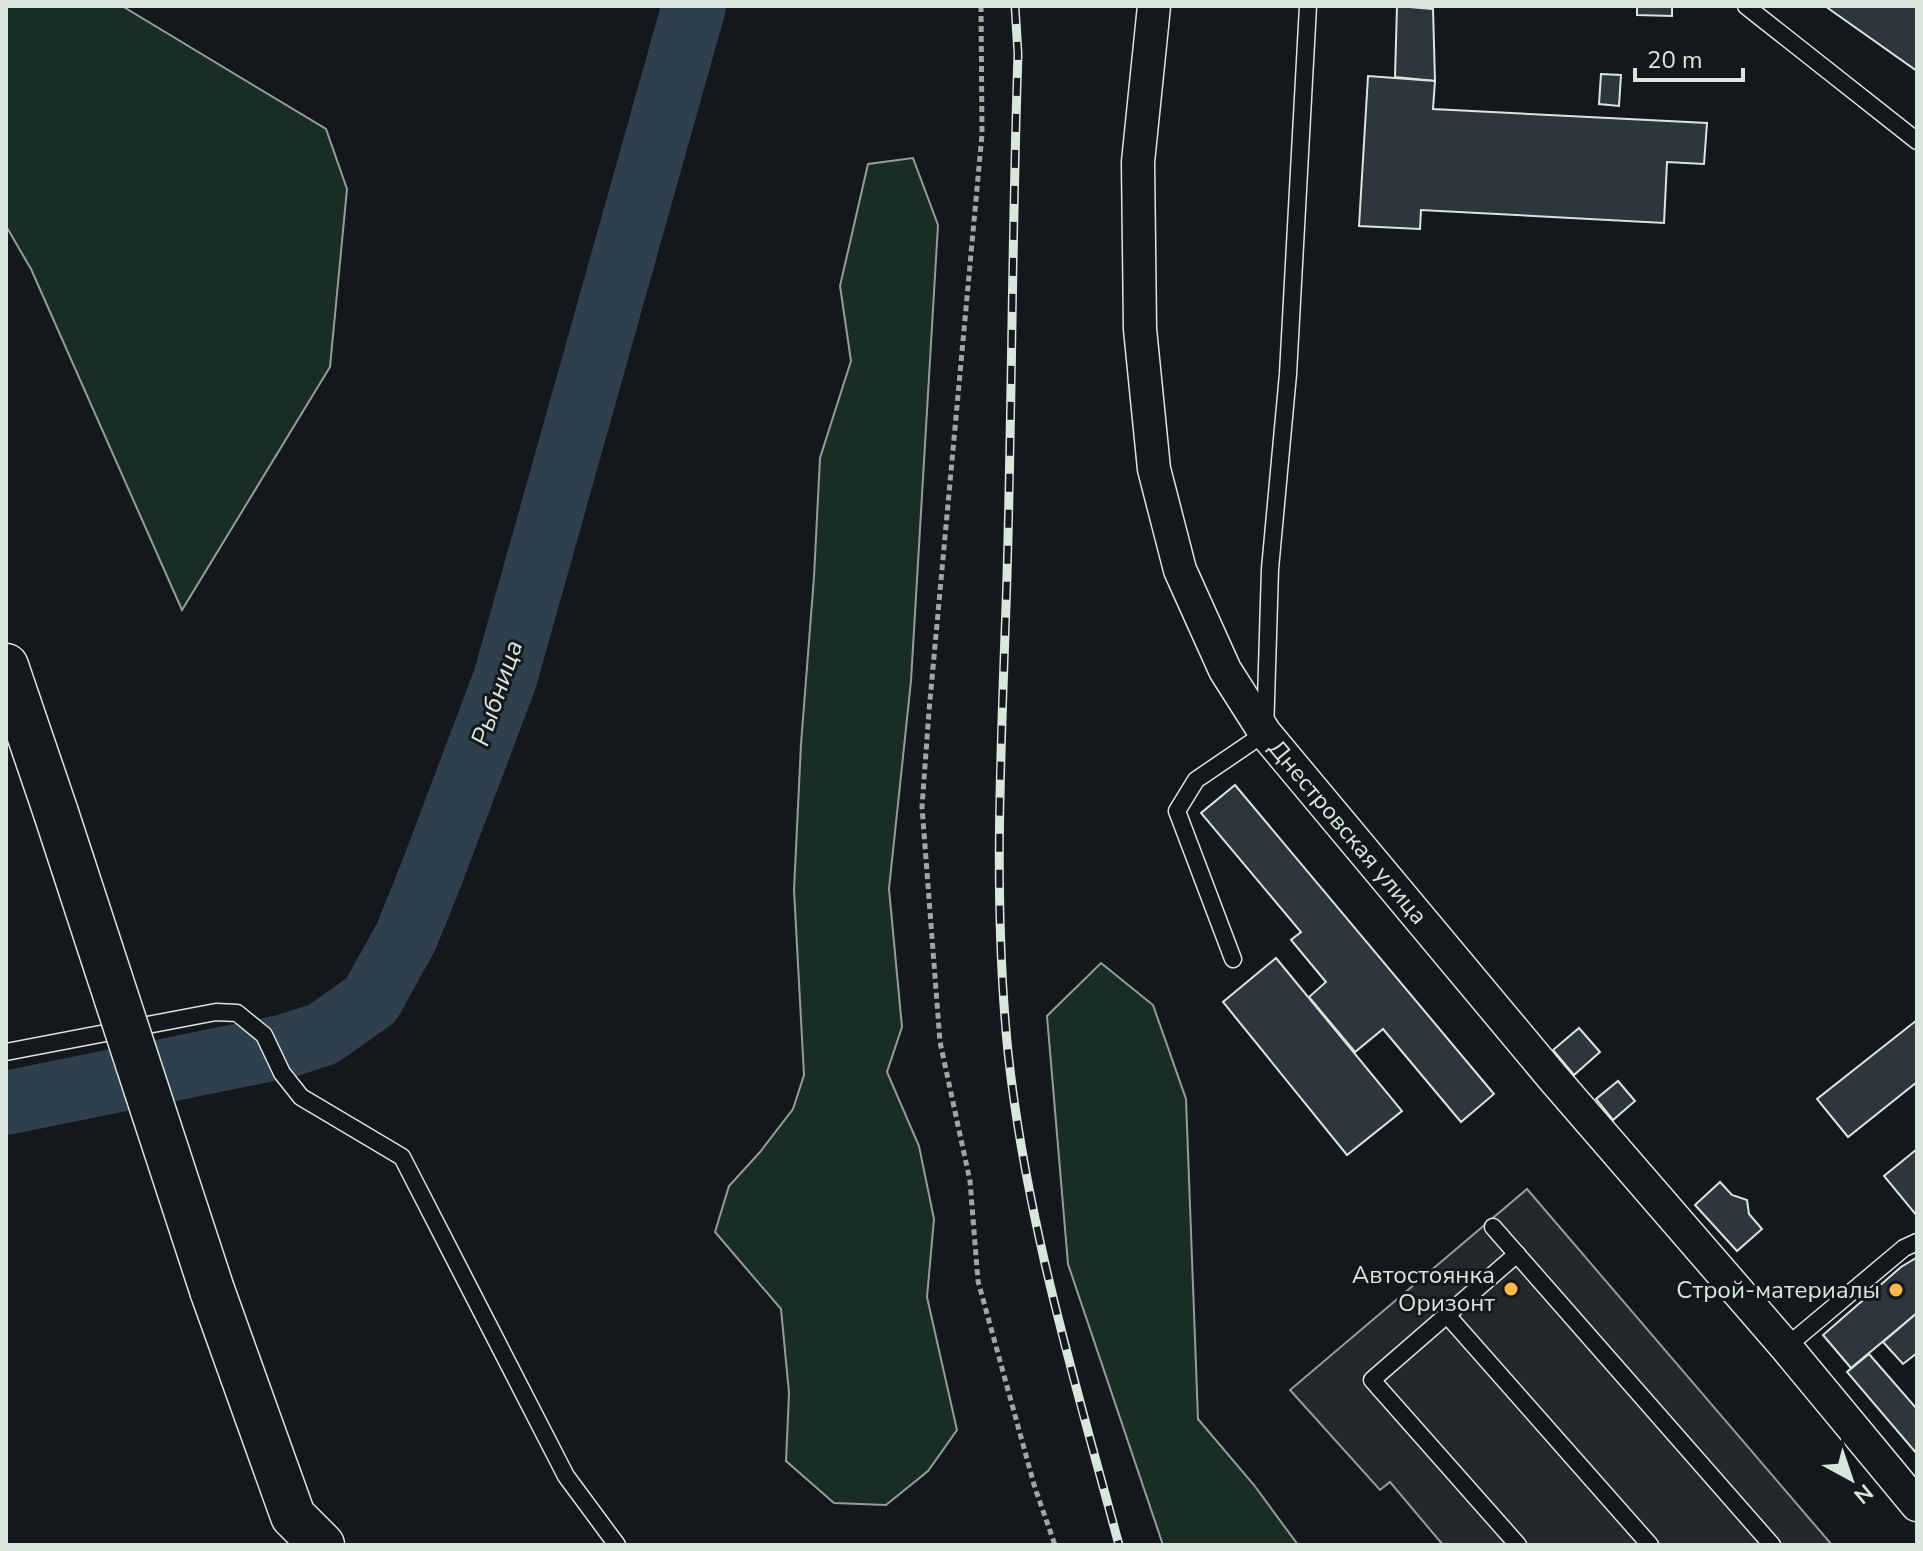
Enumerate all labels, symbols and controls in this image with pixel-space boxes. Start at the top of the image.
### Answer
scale bar [1635,32,1743,82]
text: 20 m [1647,44,1703,76]
water label: Рыбница [463,635,531,751]
street label: Днестровская улица [1261,733,1435,931]
place label: Автостоянка Оризонт [1352,1259,1495,1319]
place label: Строй-материалы [1676,1274,1880,1306]
marker: Автостоянка Оризонт [1502,1280,1520,1298]
marker: Строй-материалы [1887,1281,1905,1299]
north arrow [1811,1439,1891,1519]
text: N [1847,1477,1879,1510]

